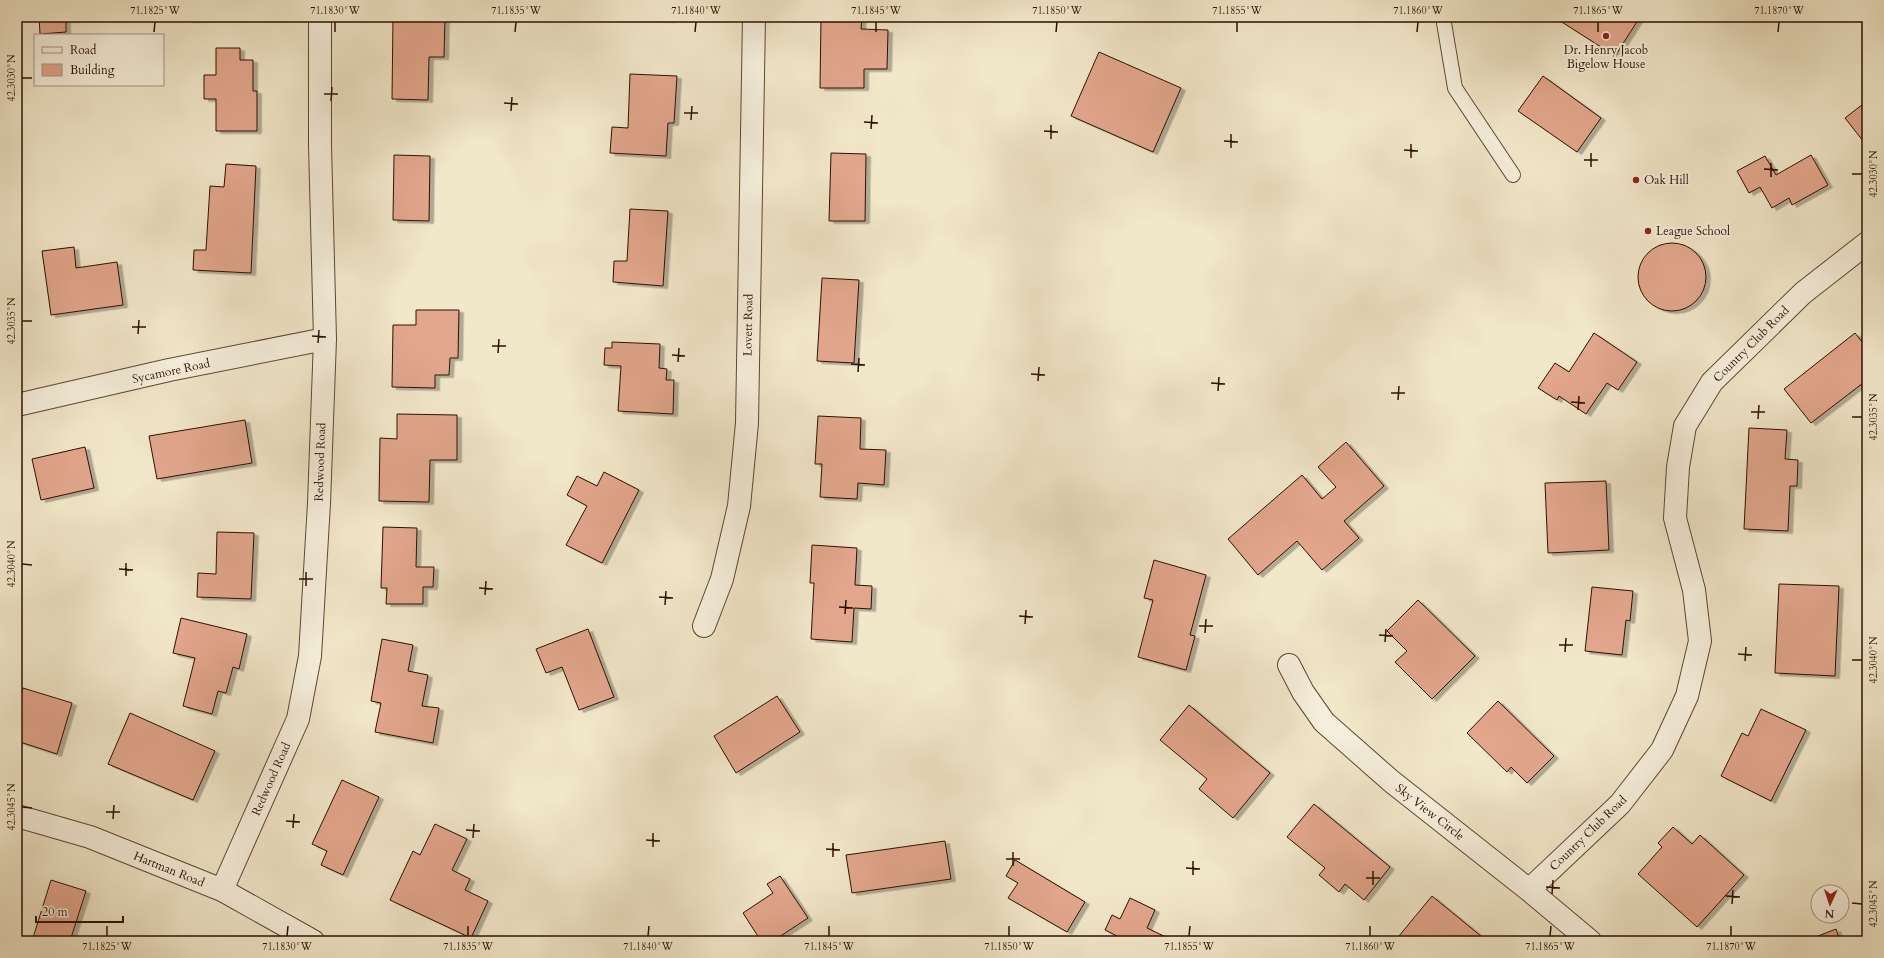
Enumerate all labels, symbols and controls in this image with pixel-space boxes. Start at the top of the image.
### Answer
text: 71.1825°W [130,4,181,18]
text: 71.1830°W [310,4,361,18]
text: 71.1835°W [491,4,542,18]
text: 71.1840°W [671,4,722,18]
text: 71.1845°W [851,4,902,18]
text: 71.1850°W [1032,4,1083,18]
text: 71.1855°W [1212,4,1263,18]
text: 71.1860°W [1393,4,1444,18]
text: 71.1865°W [1573,4,1624,18]
text: 71.1870°W [1754,4,1805,18]
marker: Dr. Henry Jacob Bigelow House [1601,31,1611,41]
legend [34,34,164,86]
text: Road [70,42,97,58]
place label: Dr. Henry Jacob Bigelow House [1564,42,1648,72]
text: 42.3030°N [5,54,19,101]
text: Building [70,62,115,78]
text: 42.3030°N [1867,150,1881,197]
place label: Oak Hill [1644,172,1689,188]
marker: Oak Hill [1631,175,1641,185]
place label: League School [1656,223,1730,239]
marker: League School [1643,226,1653,236]
street label: Lovett Road [739,293,757,356]
text: 42.3035°N [5,297,19,344]
street label: Country Club Road [1709,302,1793,386]
street label: Sycamore Road [131,355,212,387]
text: 42.3035°N [1867,393,1881,440]
street label: Redwood Road [311,422,329,502]
text: 42.3040°N [5,540,19,587]
text: 42.3040°N [1867,636,1881,683]
street label: Redwood Road [248,739,295,818]
street label: Sky View Circle [1392,780,1468,844]
text: 42.3045°N [5,783,19,830]
street label: Country Club Road [1546,792,1631,874]
street label: Hartman Road [131,848,207,891]
text: 42.3045°N [1867,880,1881,927]
north arrow [1810,884,1850,924]
scale bar [36,898,123,924]
text: 20 m [42,904,69,920]
text: N [1824,906,1835,921]
text: 71.1825°W [82,940,133,954]
text: 71.1830°W [262,940,313,954]
text: 71.1835°W [443,940,494,954]
text: 71.1840°W [623,940,674,954]
text: 71.1845°W [804,940,855,954]
text: 71.1850°W [984,940,1035,954]
text: 71.1855°W [1164,940,1215,954]
text: 71.1860°W [1345,940,1396,954]
text: 71.1865°W [1525,940,1576,954]
text: 71.1870°W [1706,940,1757,954]

